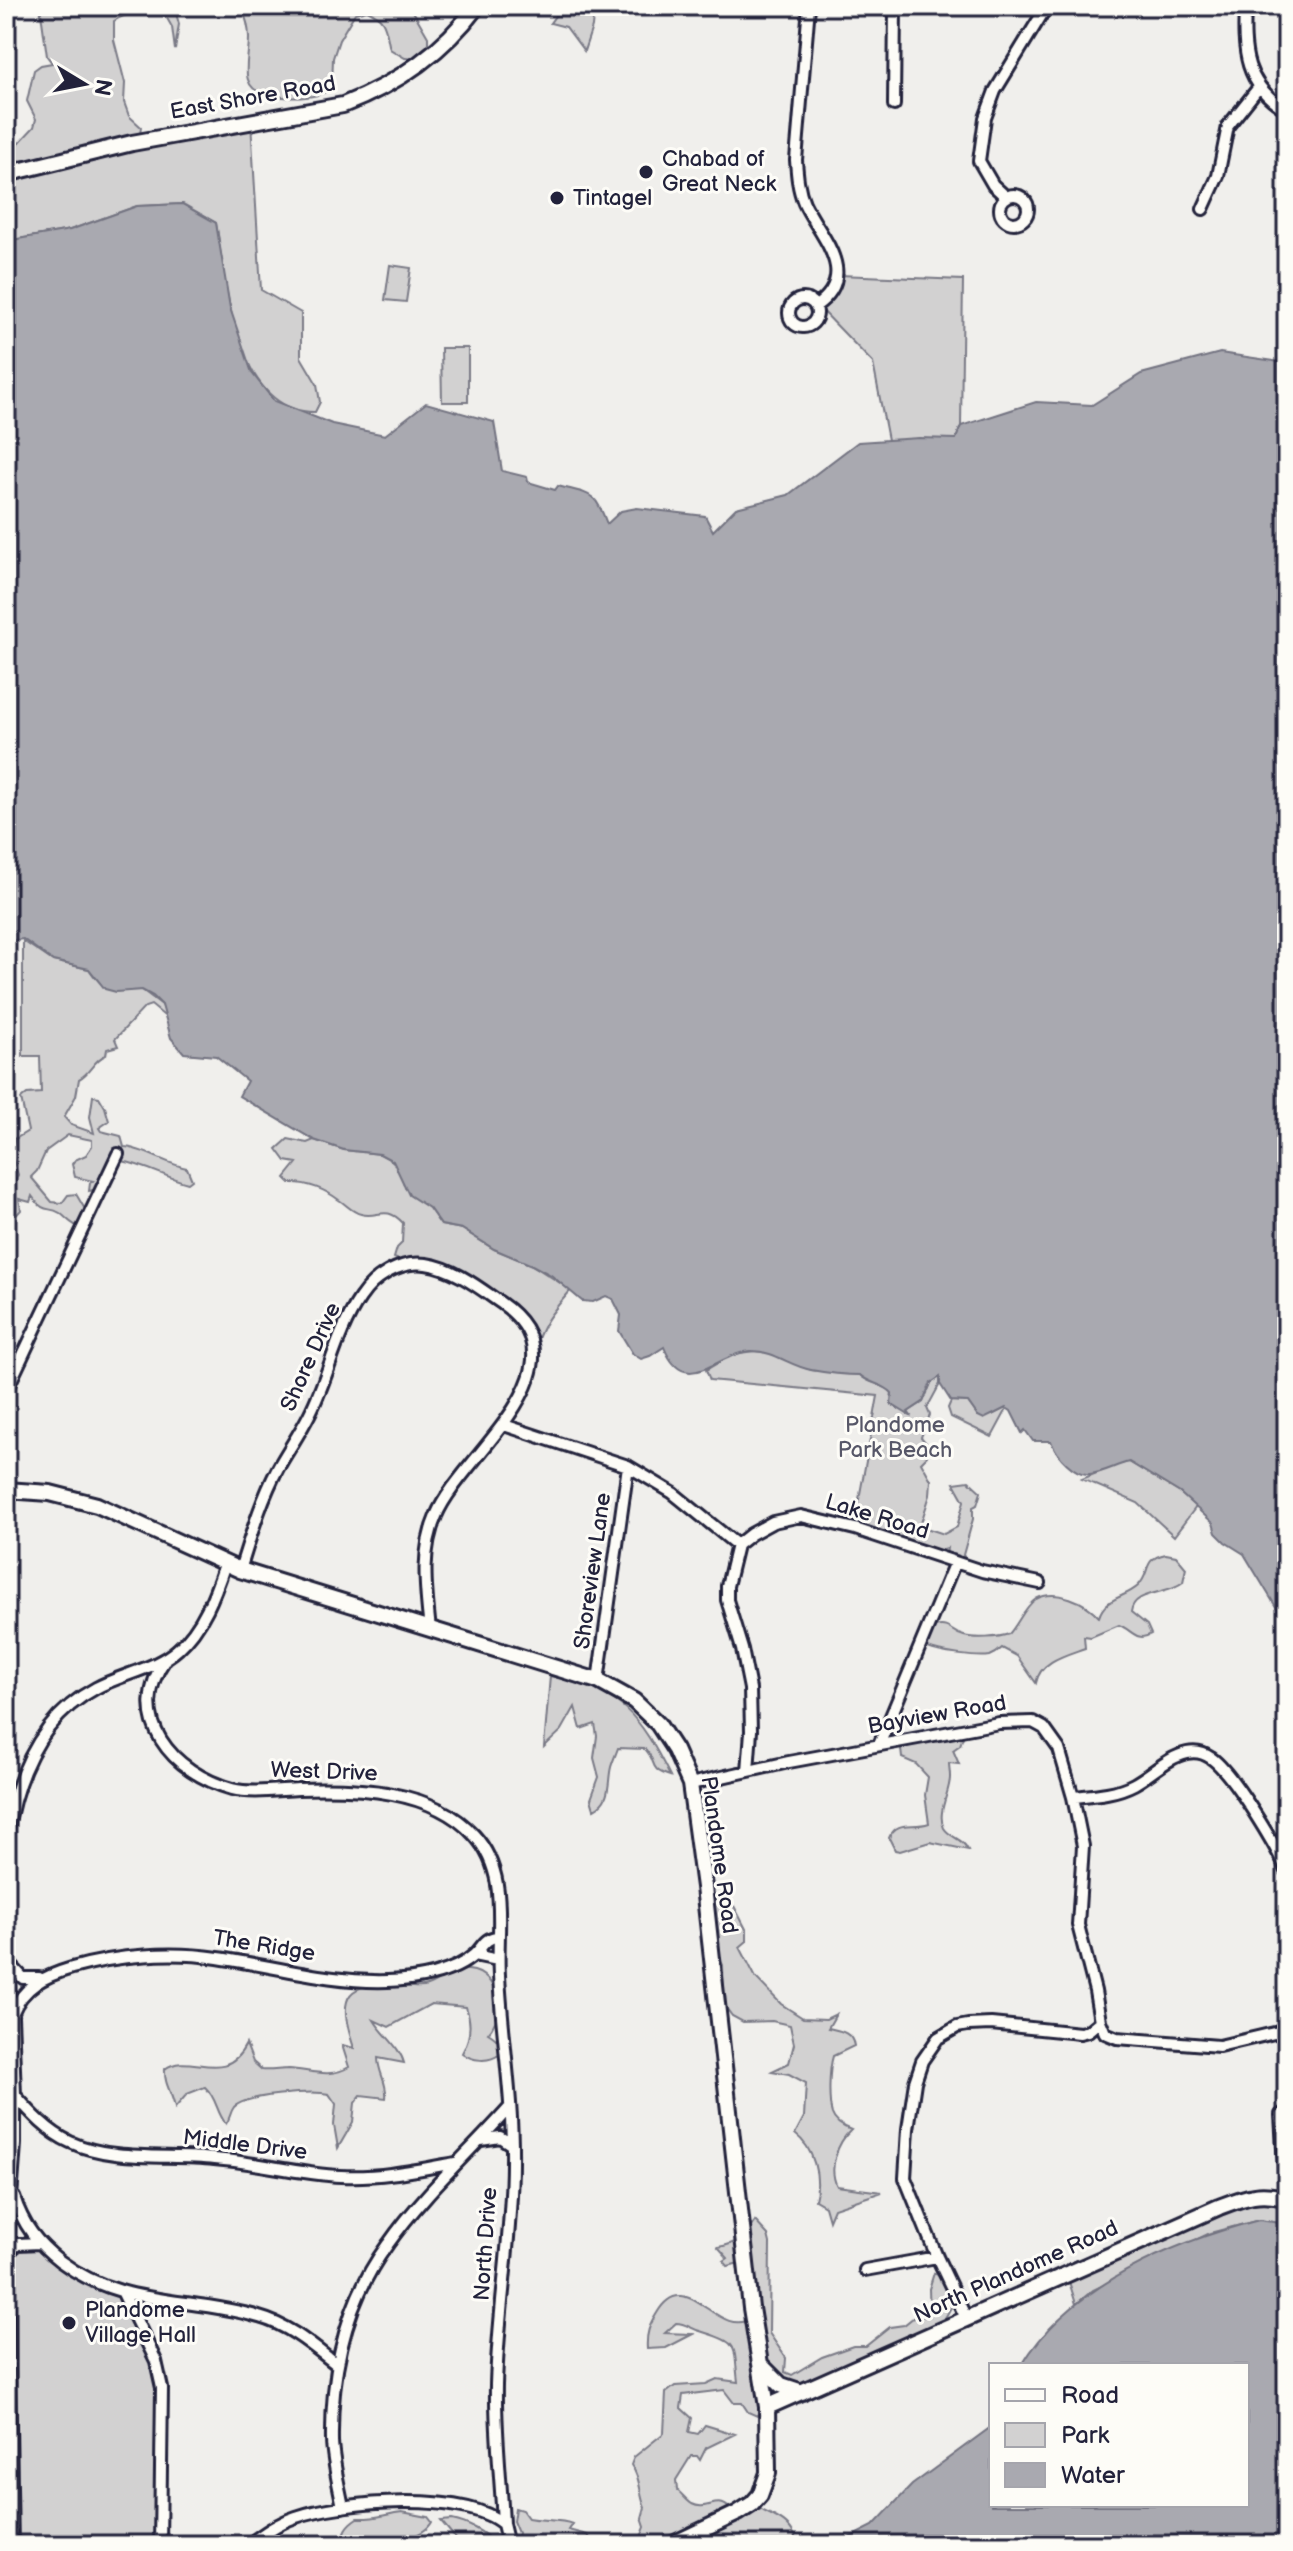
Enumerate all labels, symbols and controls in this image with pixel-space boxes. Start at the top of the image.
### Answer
north arrow [44,44,124,124]
street label: East Shore Road [168,70,338,126]
text: N [87,77,117,98]
place label: Chabad of Great Neck [662,146,776,198]
marker: Chabad of Great Neck [637,163,655,181]
place label: Tintagel [573,185,652,212]
marker: Tintagel [548,189,566,207]
street label: Shore Drive [275,1298,347,1416]
park label: Plandome Park Beach [838,1412,952,1464]
street label: Lake Road [822,1488,932,1546]
street label: Shoreview Lane [569,1491,617,1651]
street label: Bayview Road [866,1690,1008,1740]
street label: West Drive [270,1757,378,1787]
street label: Plandome Road [695,1774,743,1936]
street label: The Ridge [211,1925,317,1967]
street label: Middle Drive [181,2124,309,2166]
street label: North Drive [469,2186,503,2302]
street label: North Plandome Road [910,2215,1122,2329]
place label: Plandome Village Hall [85,2297,196,2349]
marker: Plandome Village Hall [60,2314,78,2332]
legend [989,2363,1249,2507]
text: Road [1061,2381,1119,2410]
text: Park [1061,2421,1109,2450]
text: Water [1061,2461,1125,2490]

